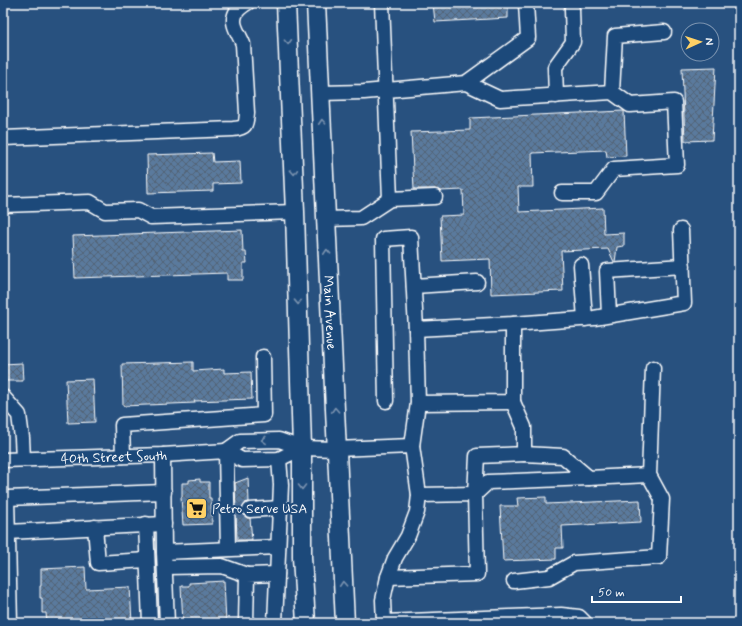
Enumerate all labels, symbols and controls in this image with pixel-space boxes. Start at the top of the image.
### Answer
north arrow [680,22,720,62]
text: N [702,38,716,46]
one-way arrow [284,39,292,45]
one-way arrow [317,119,326,125]
one-way arrow [289,169,298,175]
one-way arrow [323,249,332,255]
street label: Main Avenue [319,275,340,351]
one-way arrow [294,299,302,305]
one-way arrow [330,407,339,413]
one-way arrow [261,436,267,445]
street label: 40th Street South [61,447,168,468]
one-way arrow [298,484,306,490]
supermarket icon: Petro Serve USA [184,495,210,521]
place label: Petro Serve USA [212,500,307,518]
scale bar [592,578,681,604]
one-way arrow [339,581,347,587]
text: 50 m [598,585,625,601]

